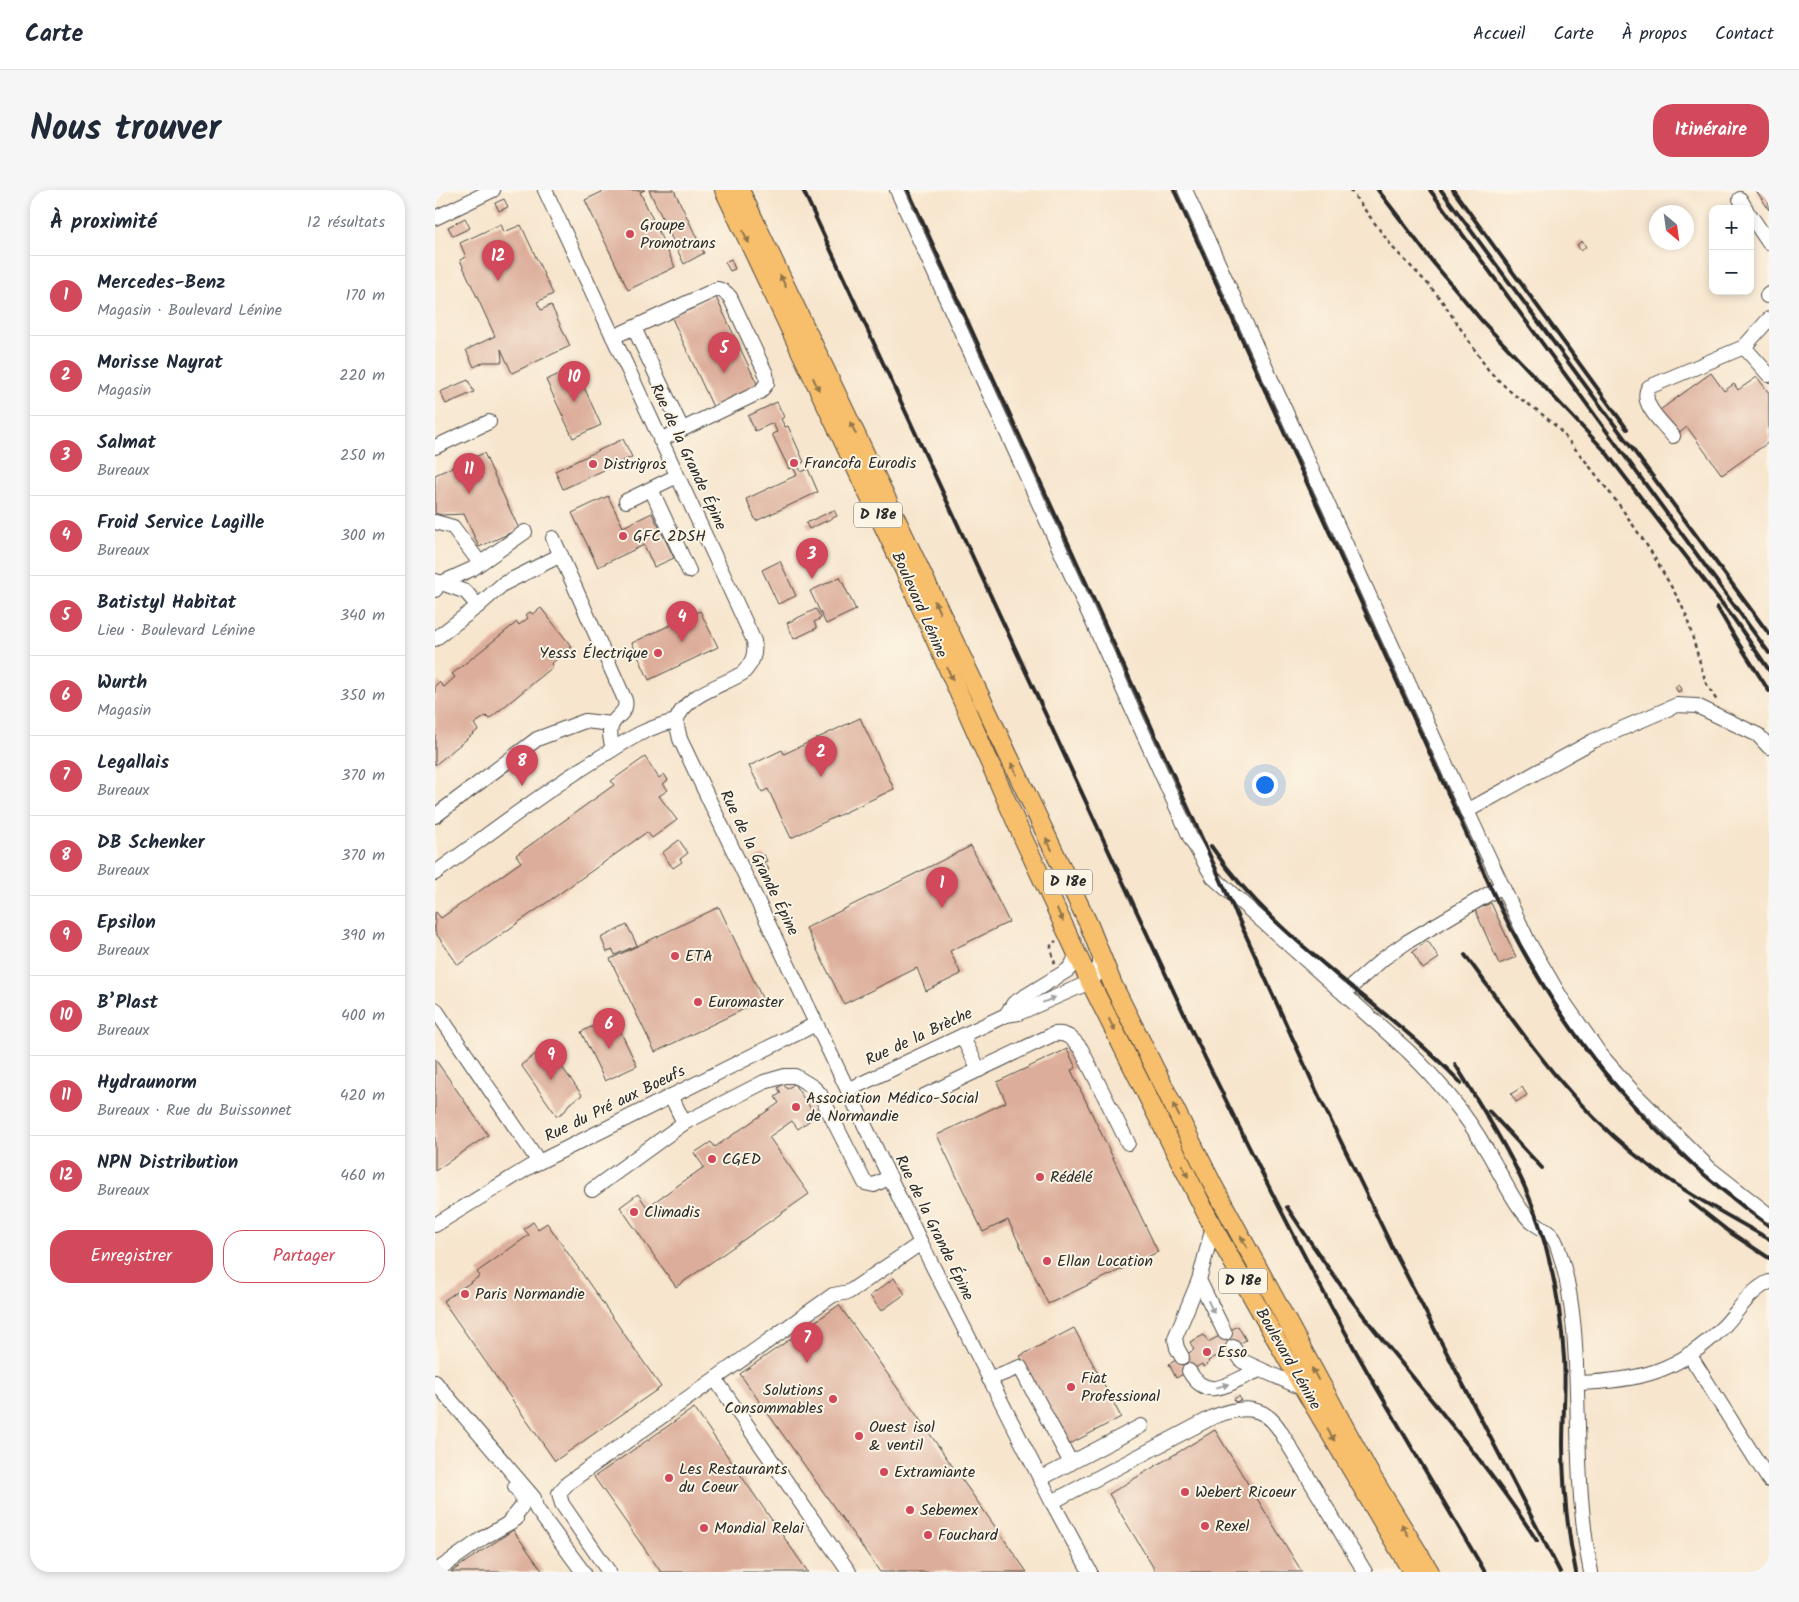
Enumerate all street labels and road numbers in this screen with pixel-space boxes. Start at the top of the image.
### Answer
street label: Rue de la Grande Épine [643,380,733,534]
road number: D 18e [854,502,902,528]
street label: Boulevard Lénine [884,548,954,662]
street label: Rue de la Grande Épine [713,786,805,940]
road number: D 18e [1044,870,1092,894]
street label: Rue de la Brèche [861,1001,977,1073]
street label: Rue du Pré aux Boeufs [540,1059,690,1149]
street label: Rue de la Grande Épine [888,1151,980,1305]
road number: D 18e [1219,1268,1267,1294]
street label: Boulevard Lénine [1249,1303,1327,1415]

